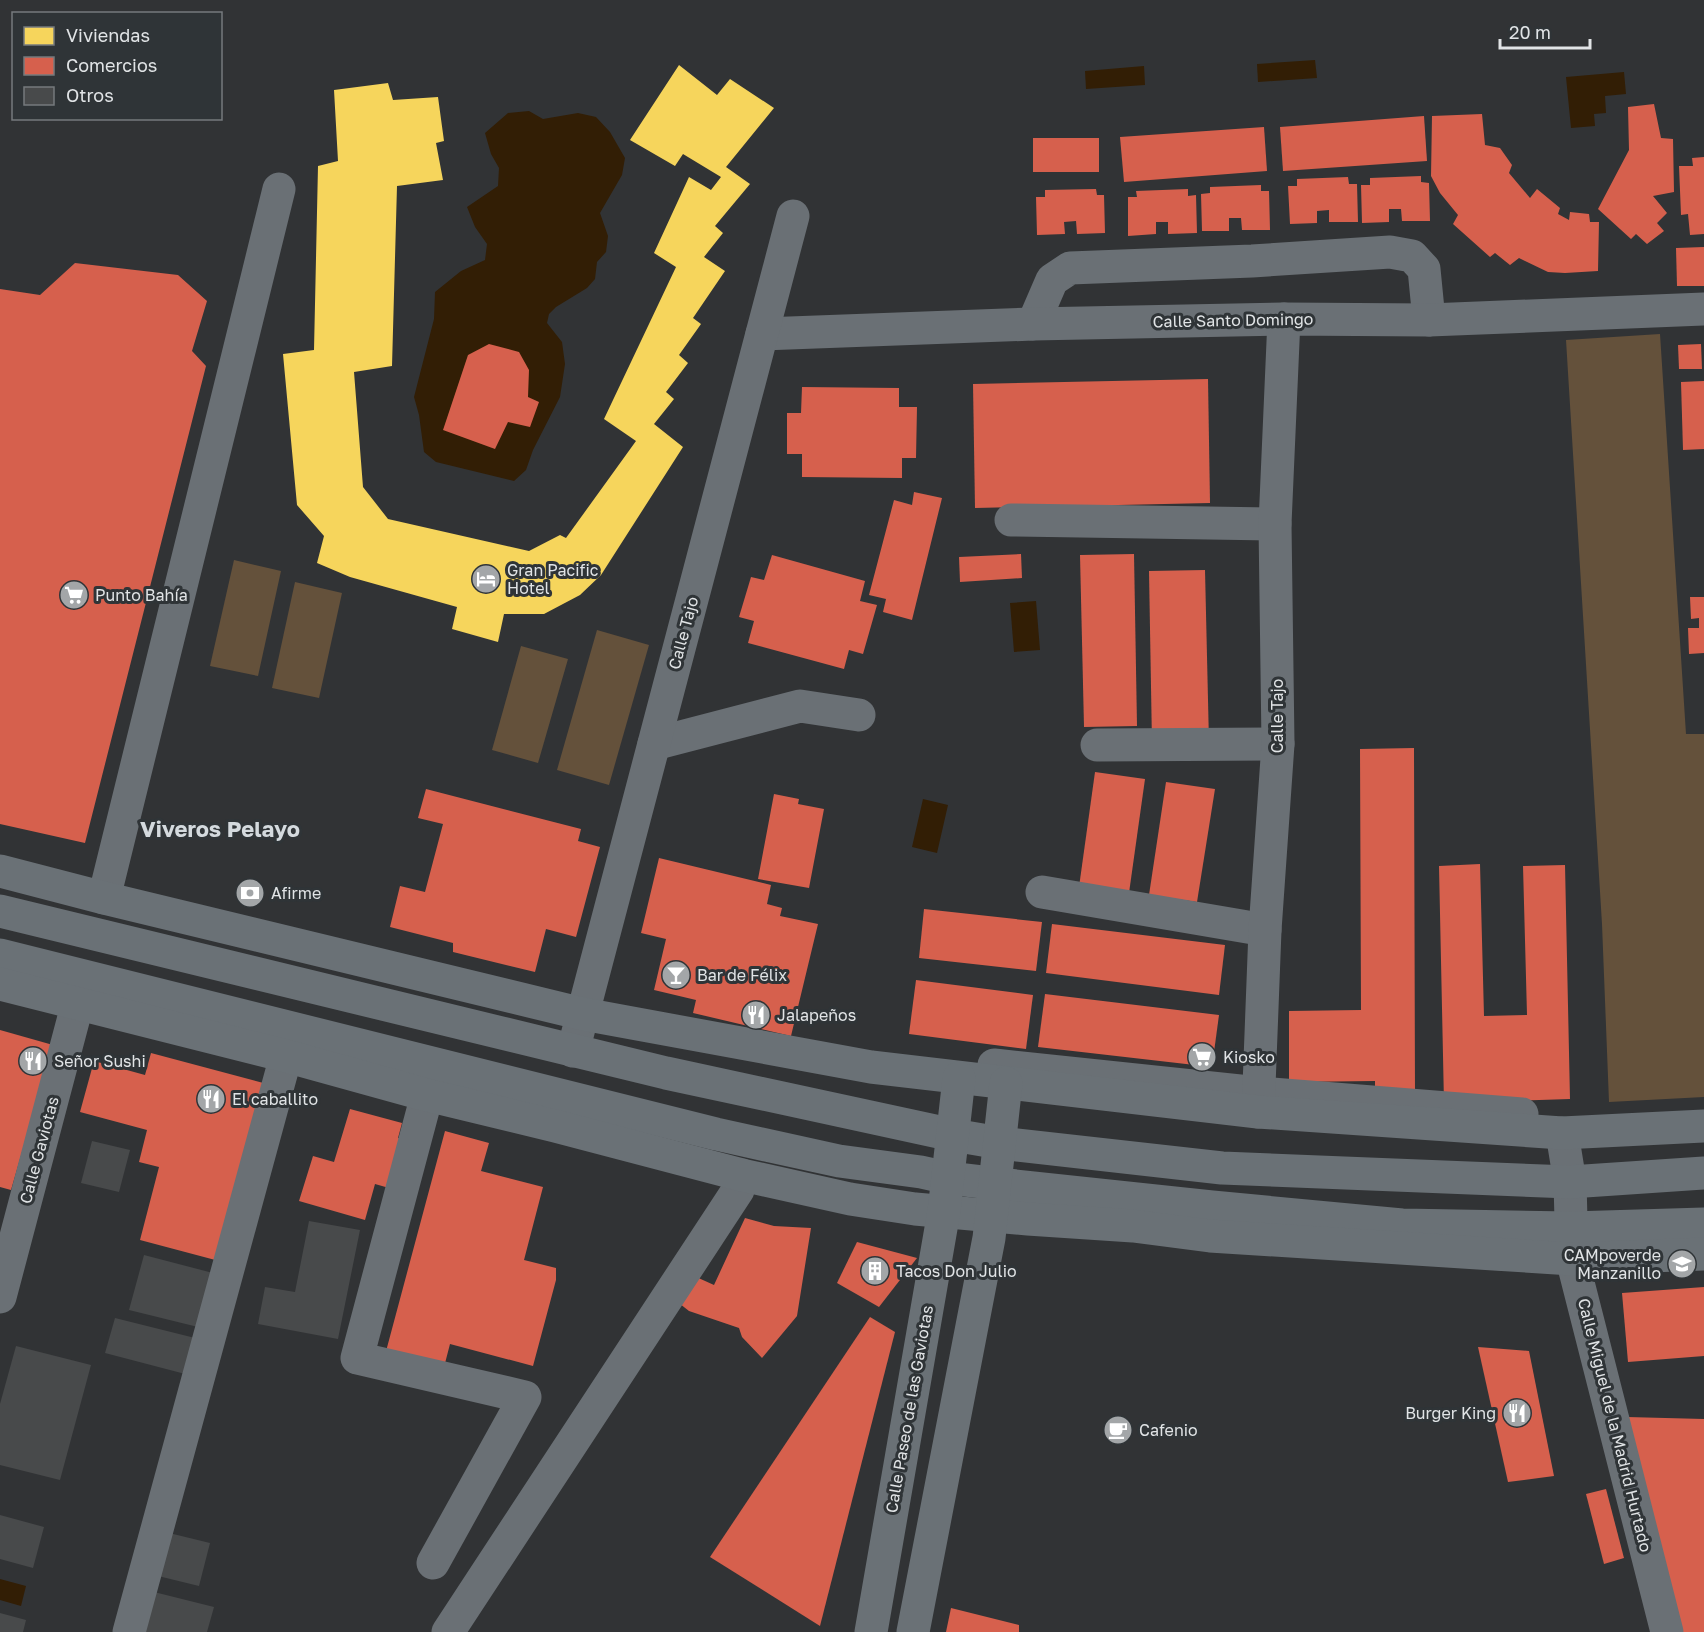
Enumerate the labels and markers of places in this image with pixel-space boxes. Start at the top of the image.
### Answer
place label: Gran Pacific Hotel [507,560,599,598]
hotel icon: Gran Pacific Hotel [470,563,502,595]
supermarket icon: Punto Bahía [58,579,90,611]
place label: Punto Bahía [95,585,188,605]
bank icon: Afirme [234,877,266,909]
place label: Afirme [271,883,321,903]
bar icon: Bar de Félix [660,959,692,991]
place label: Bar de Félix [697,965,787,985]
restaurant icon: Jalapeños [740,999,772,1031]
place label: Jalapeños [777,1005,856,1025]
supermarket icon: Kiosko [1186,1041,1218,1073]
restaurant icon: Señor Sushi [17,1045,49,1077]
place label: Kiosko [1223,1047,1275,1067]
place label: Señor Sushi [54,1051,146,1071]
restaurant icon: El caballito [195,1083,227,1115]
place label: El caballito [232,1089,318,1109]
place label: CAMpoverde Manzanillo [1564,1245,1661,1283]
school or university icon: CAMpoverde Manzanillo [1666,1248,1698,1280]
building icon: Tacos Don Julio [859,1255,891,1287]
place label: Tacos Don Julio [896,1261,1017,1281]
restaurant icon: Burger King [1501,1397,1533,1429]
place label: Burger King [1405,1403,1496,1423]
cafe icon: Cafenio [1102,1414,1134,1446]
place label: Cafenio [1139,1420,1198,1440]

